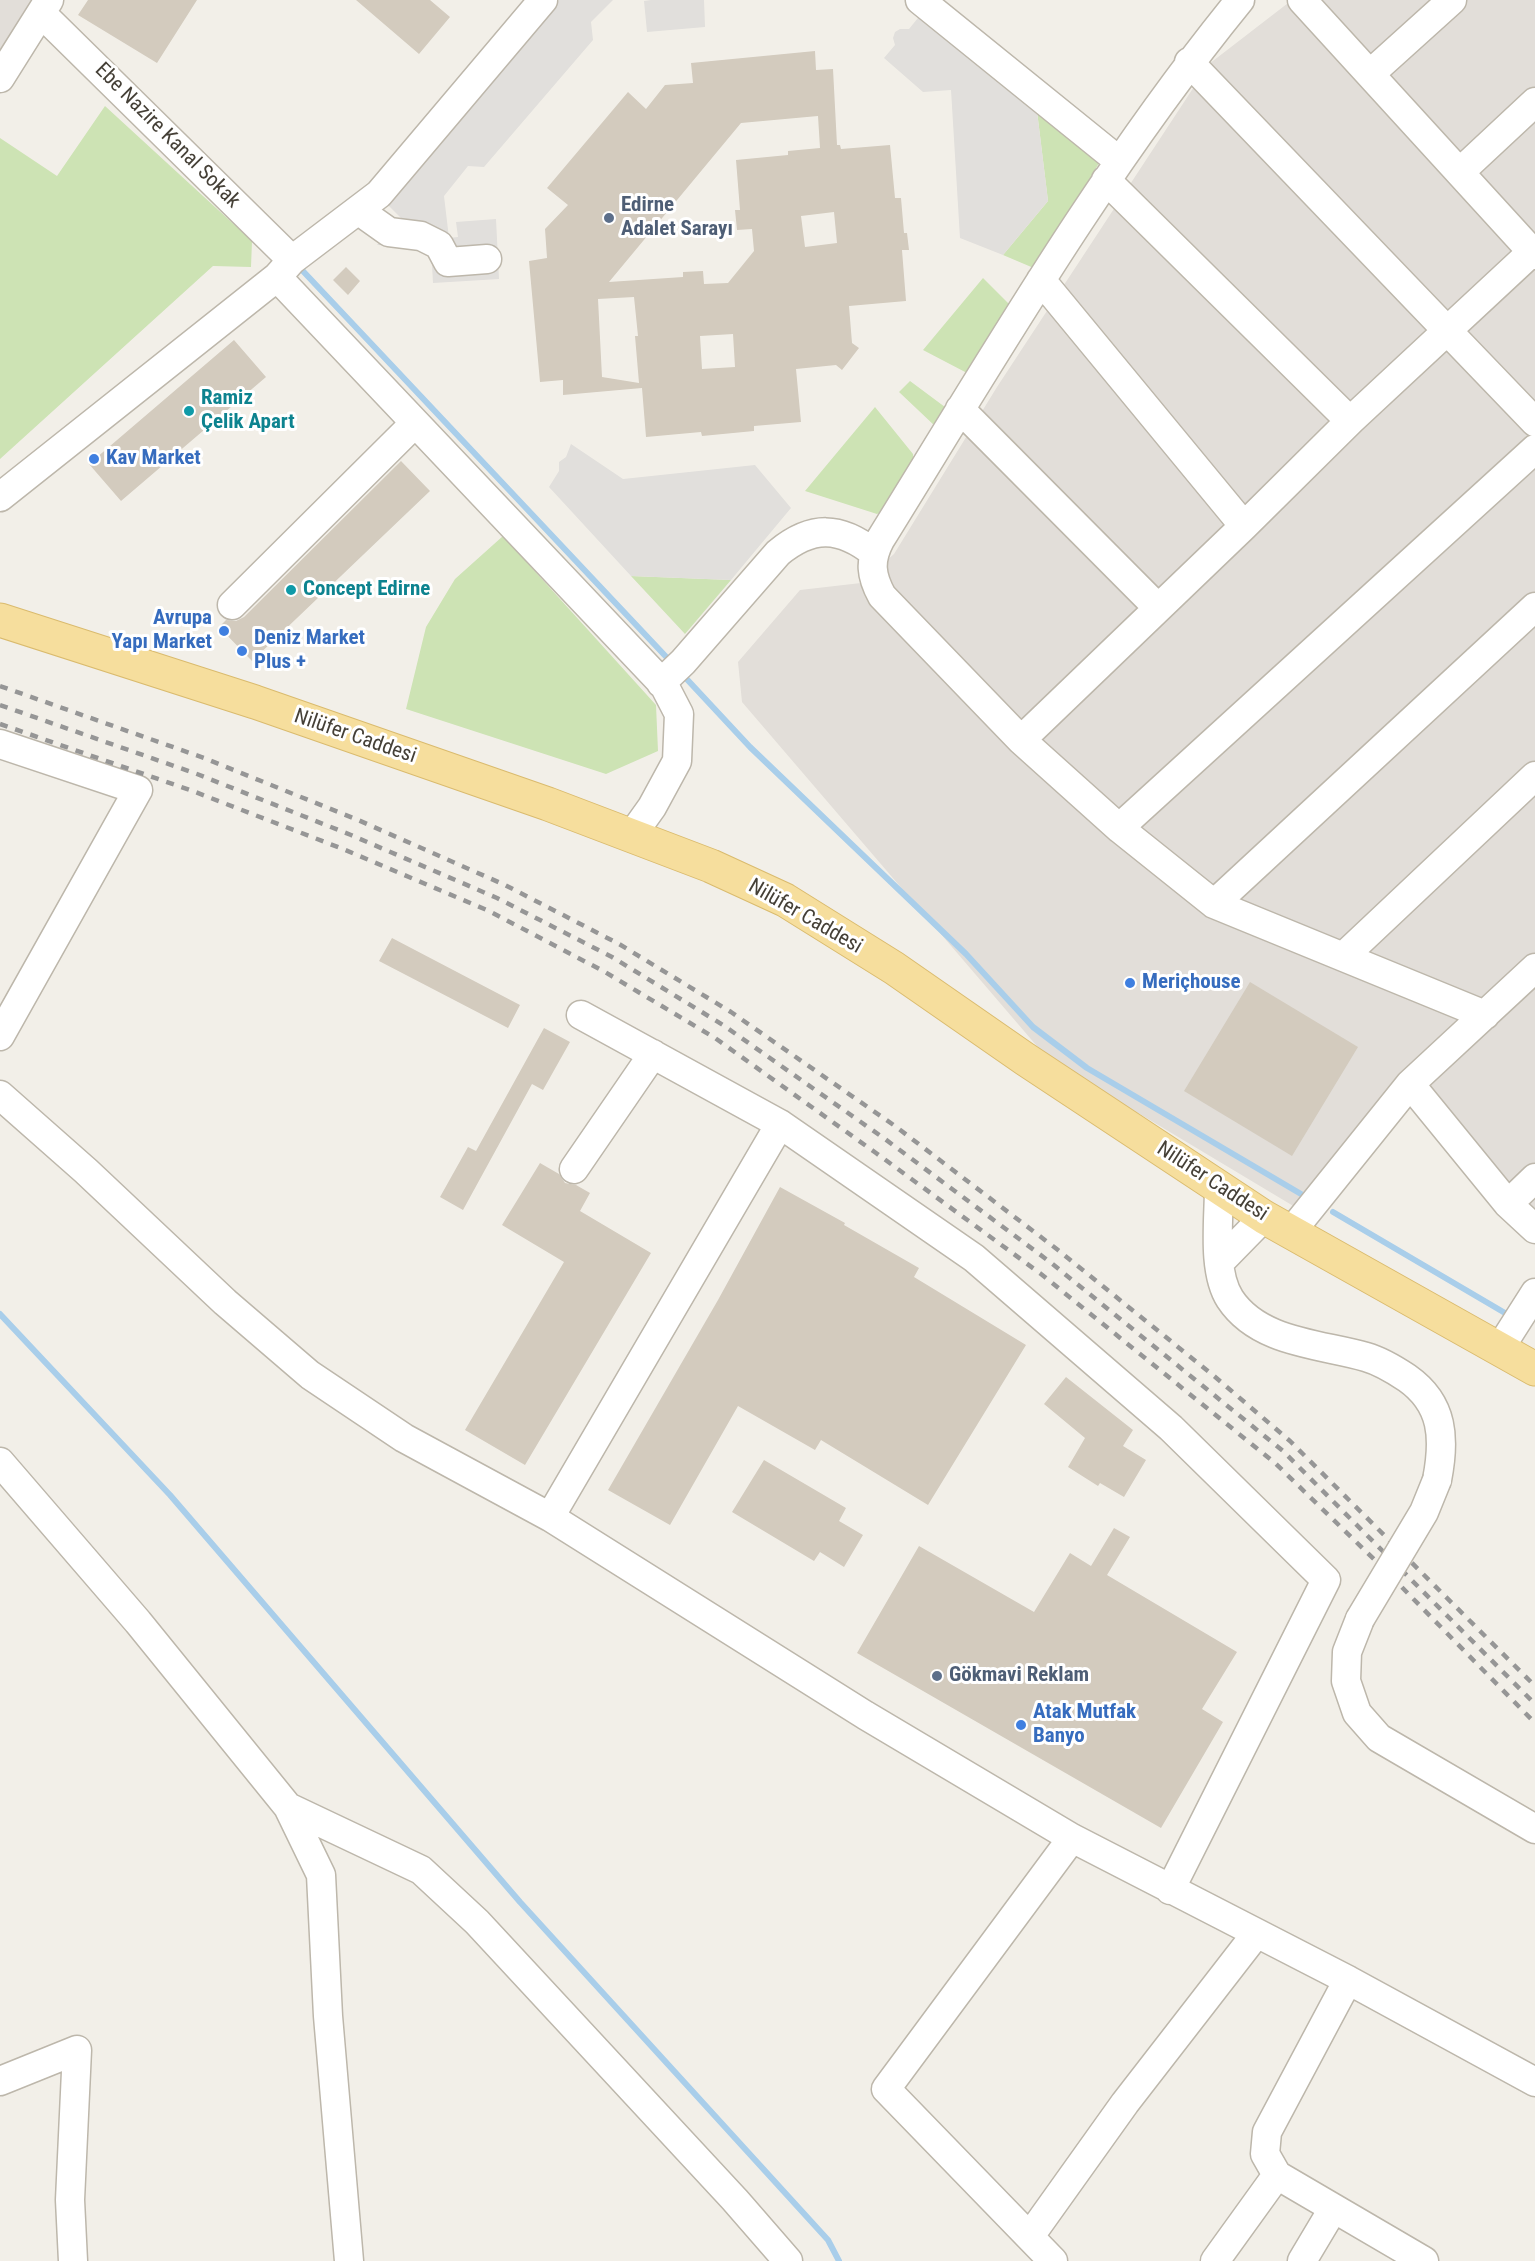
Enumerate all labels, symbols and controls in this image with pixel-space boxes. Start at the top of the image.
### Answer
street label: Ebe Nazire Kanal Sokak [89,58,245,214]
place label: Edirne Adalet Sarayı [621,193,733,243]
marker: Edirne Adalet Sarayı [602,211,616,225]
place label: Ramiz Çelik Apart [201,386,295,436]
marker: Ramiz Çelik Apart [182,404,196,418]
place label: Kav Market [106,446,201,472]
marker: Kav Market [87,452,101,466]
place label: Concept Edirne [303,577,430,603]
marker: Concept Edirne [284,583,298,597]
place label: Avrupa Yapı Market [112,606,212,656]
marker: Avrupa Yapı Market [217,624,231,638]
place label: Deniz Market Plus + [254,626,365,676]
marker: Deniz Market Plus + [235,644,249,658]
street label: Nilüfer Caddesi [291,704,419,770]
street label: Nilüfer Caddesi [744,874,866,960]
place label: Meriçhouse [1142,970,1241,996]
marker: Meriçhouse [1123,976,1137,990]
street label: Nilüfer Caddesi [1152,1137,1272,1227]
place label: Gökmavi Reklam [949,1663,1089,1689]
marker: Gökmavi Reklam [930,1669,944,1683]
place label: Atak Mutfak Banyo [1033,1700,1136,1750]
marker: Atak Mutfak Banyo [1014,1718,1028,1732]

